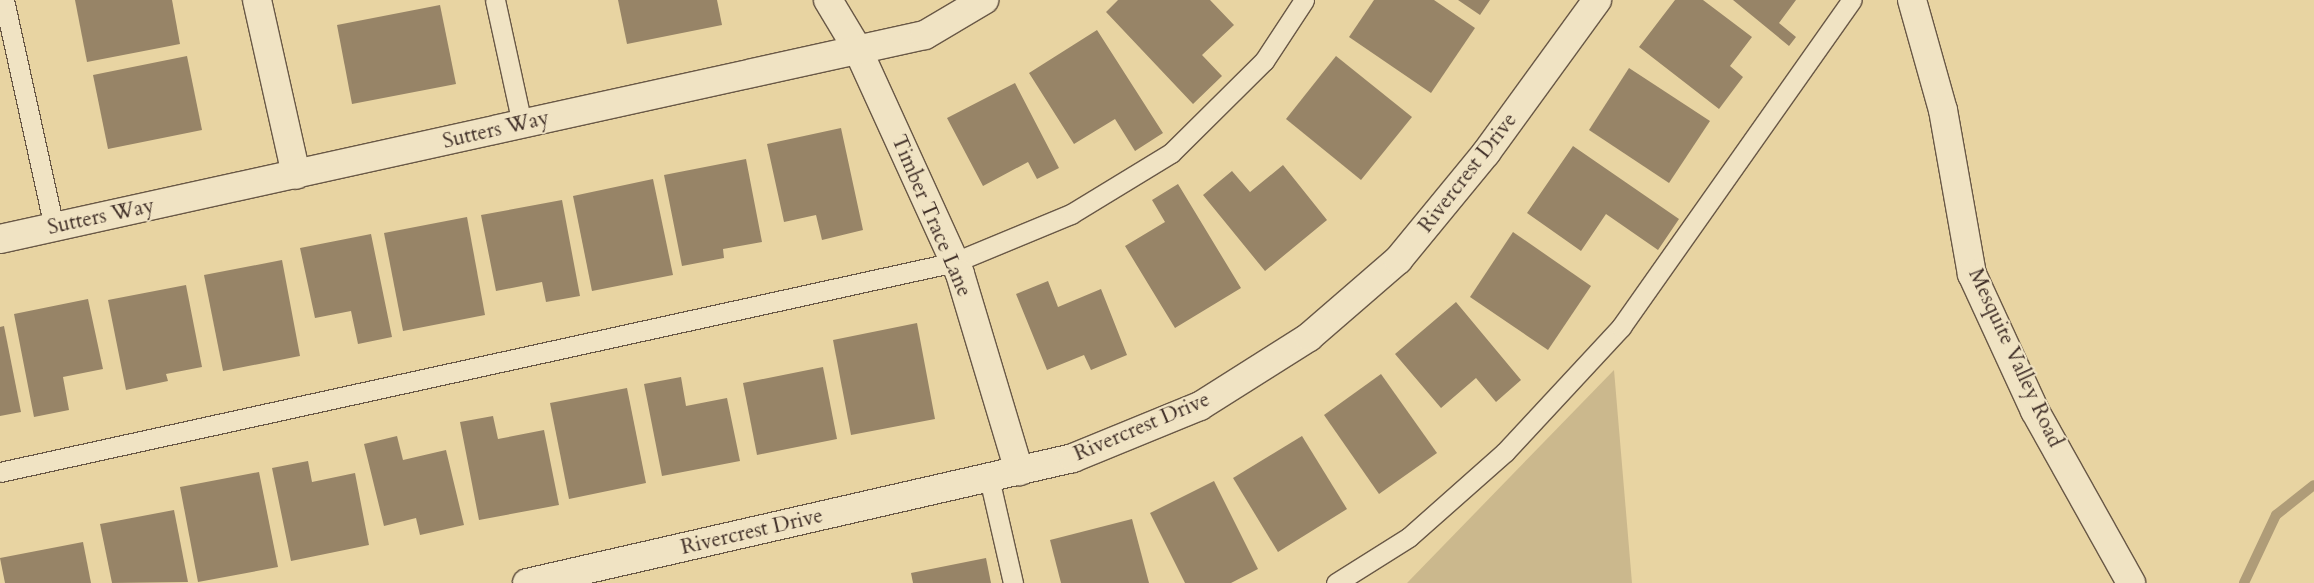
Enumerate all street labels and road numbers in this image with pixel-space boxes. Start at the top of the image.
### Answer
street label: Sutters Way [440,106,552,154]
street label: Rivercrest Drive [1413,108,1523,238]
street label: Timber Trace Lane [886,131,976,301]
street label: Sutters Way [45,193,157,241]
street label: Mesquite Valley Road [1962,265,2068,451]
street label: Rivercrest Drive [1070,387,1214,467]
street label: Rivercrest Drive [678,503,826,561]

